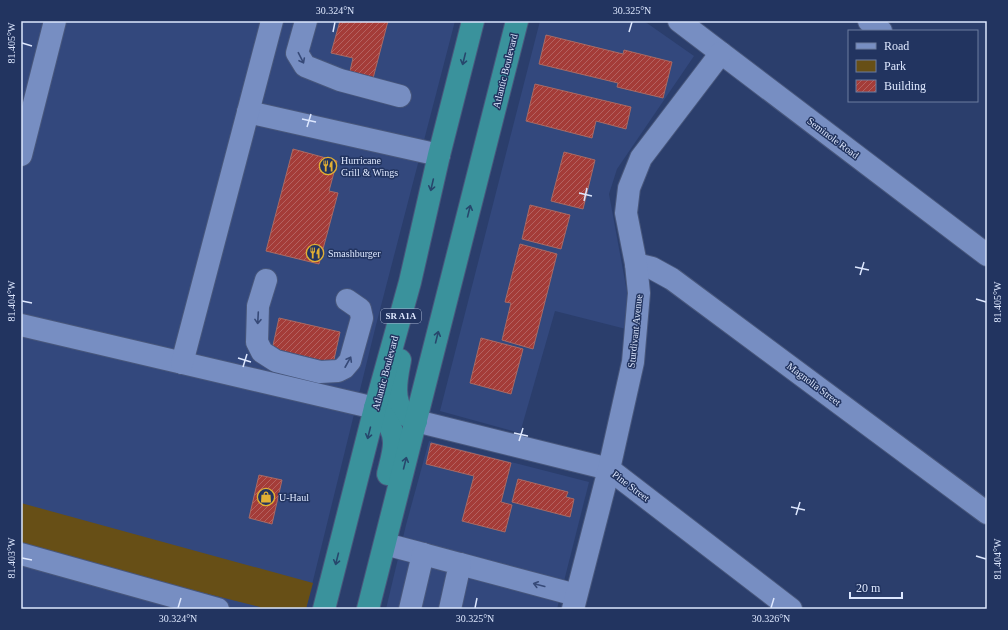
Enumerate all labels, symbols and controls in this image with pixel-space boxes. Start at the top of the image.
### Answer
text: 30.324°N [316,5,354,16]
text: 30.325°N [613,5,651,16]
text: 81.405°W [6,22,17,63]
legend [848,30,978,102]
street label: Atlantic Boulevard [490,33,520,109]
text: Road [884,39,909,53]
one-way arrow [297,52,305,64]
one-way arrow [459,52,467,65]
text: Park [884,59,906,73]
text: Building [884,79,926,93]
street label: Seminole Road [805,115,861,161]
place label: Hurricane Grill & Wings [341,155,398,178]
restaurant icon: Hurricane Grill & Wings [318,156,338,176]
one-way arrow [428,178,436,191]
one-way arrow [466,204,473,217]
restaurant icon: Smashburger [305,243,325,263]
place label: Smashburger [328,248,381,259]
text: 81.404°W [6,280,17,321]
text: 81.405°W [992,281,1003,322]
street label: Sturdivant Avenue [626,293,644,368]
road number: SR A1A [381,309,421,323]
one-way arrow [254,311,261,324]
one-way arrow [434,330,442,343]
street label: Atlantic Boulevard [370,335,400,411]
one-way arrow [345,356,353,368]
street label: Magnolia Street [785,360,843,408]
one-way arrow [365,426,372,439]
one-way arrow [402,456,409,469]
street label: Pine Street [610,468,652,504]
shop icon: U-Haul [256,487,276,507]
place label: U-Haul [279,492,309,503]
text: 81.403°W [6,537,17,578]
text: 81.404°W [992,538,1003,579]
one-way arrow [333,552,340,565]
scale bar [850,574,902,600]
one-way arrow [532,581,545,589]
text: 20 m [856,581,881,595]
text: 30.324°N [159,613,197,624]
text: 30.325°N [456,613,494,624]
text: 30.326°N [752,613,790,624]

